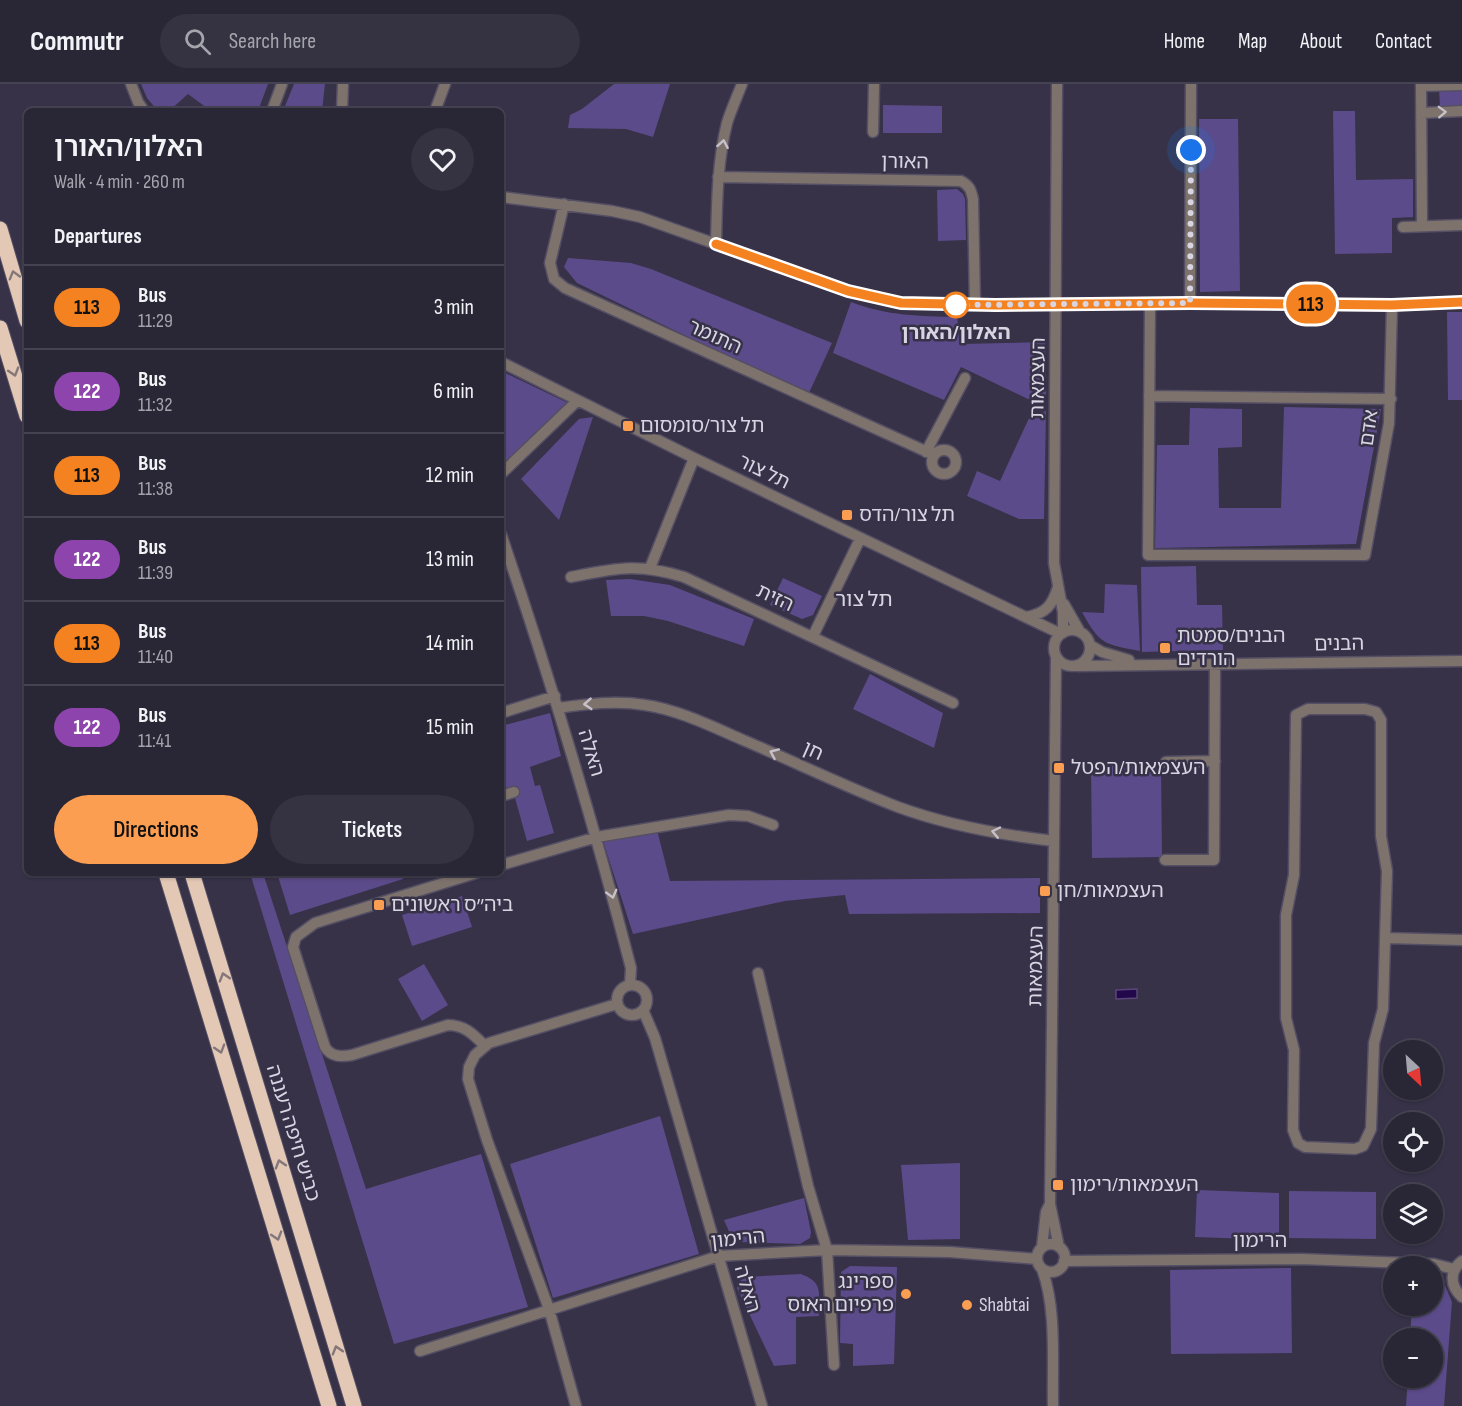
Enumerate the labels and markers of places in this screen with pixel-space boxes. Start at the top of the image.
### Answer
marker: האלון/האורן [943,292,969,318]
place label: האלון/האורן [901,321,1011,345]
place label: תל צור/סומסום [640,414,764,438]
marker: תל צור/סומסום [621,419,635,433]
place label: תל צור/הדס [859,503,955,527]
marker: תל צור/הדס [840,508,854,522]
place label: הבנים/סמטת הורדים [1177,624,1286,671]
marker: הבנים/סמטת הורדים [1158,641,1172,655]
place label: העצמאות/הפטל [1071,756,1206,780]
marker: העצמאות/הפטל [1052,761,1066,775]
place label: העצמאות/חן [1057,879,1164,903]
marker: העצמאות/חן [1038,884,1052,898]
place label: ביה״ס ראשונים [391,893,513,917]
marker: ביה״ס ראשונים [372,898,386,912]
place label: העצמאות/רימון [1070,1173,1199,1197]
marker: העצמאות/רימון [1051,1178,1065,1192]
place label: ספרינג פרפיום האוס [787,1270,894,1317]
marker: ספרינג פרפיום האוס [899,1287,913,1301]
place label: Shabtai [979,1293,1030,1317]
marker: Shabtai [960,1298,974,1312]

